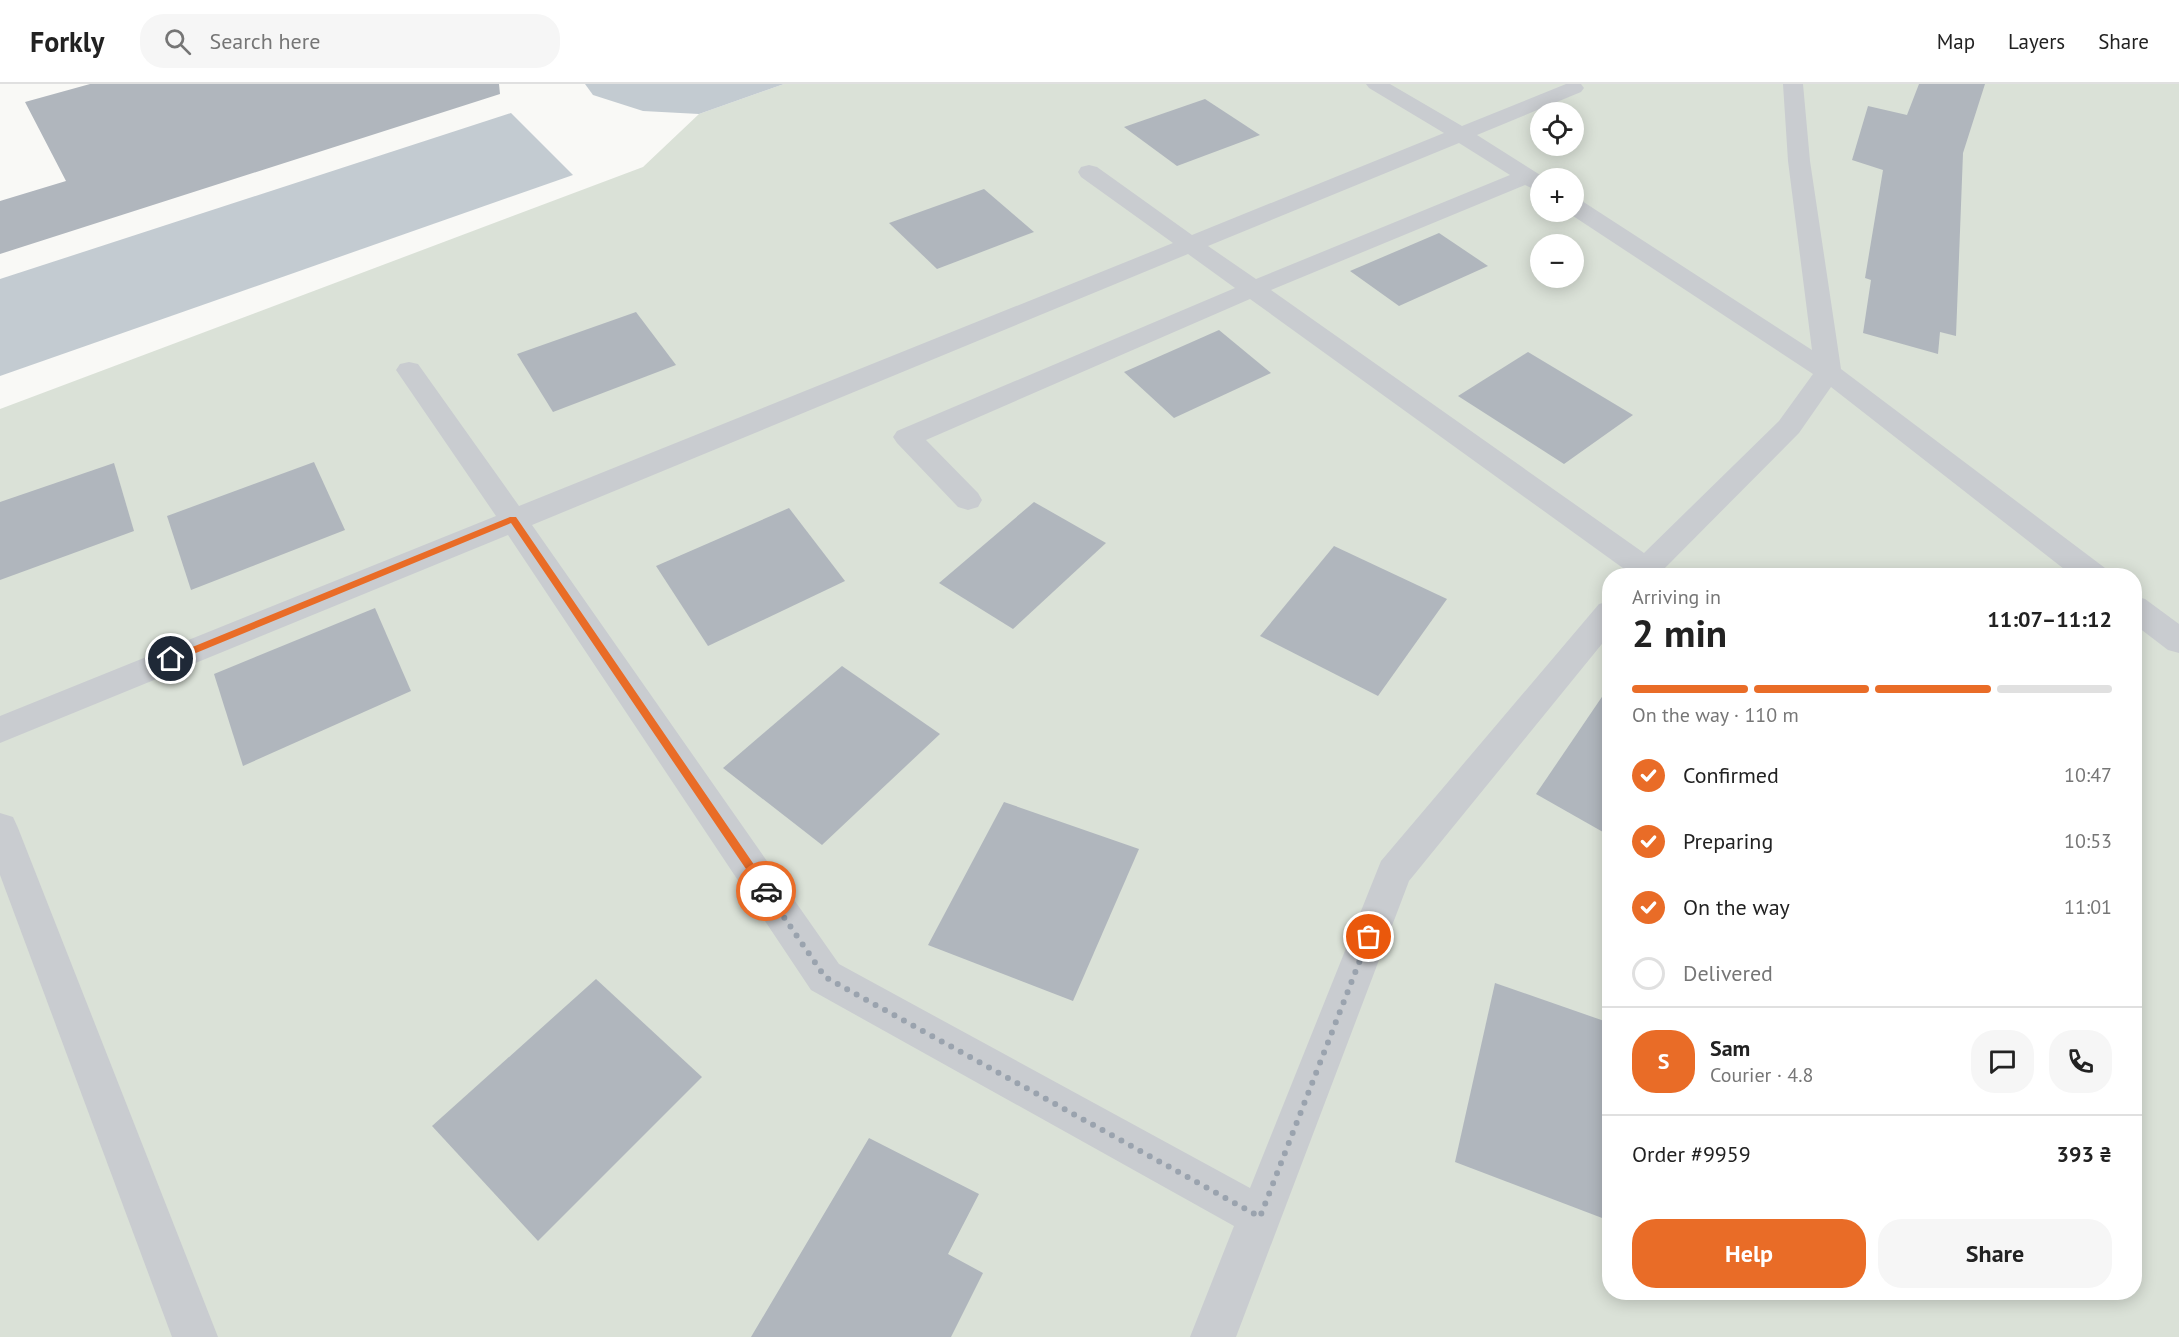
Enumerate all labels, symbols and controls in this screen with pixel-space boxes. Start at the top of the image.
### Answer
search box [140,14,560,68]
text: Forkly [30,23,104,60]
icon: search [161,25,194,58]
text: Search here [209,27,320,55]
text: Map [1937,28,1975,55]
text: Layers [2008,28,2065,55]
text: Share [2098,28,2149,55]
map controls [1530,102,1584,288]
button: locate [1530,102,1584,156]
button: + [1530,168,1584,222]
button: − [1530,234,1584,288]
text: Arriving in [1632,584,1721,610]
text: 11:07–11:12 [1987,605,2112,633]
text: 2 min [1632,607,1727,658]
pin [145,633,196,684]
icon: home [154,642,187,675]
text: On the way · 110 m [1632,702,1799,728]
icon: check [1632,759,1665,792]
text: Confirmed [1683,761,1779,789]
text: 10:47 [2064,762,2112,788]
icon: check [1632,825,1665,858]
text: Preparing [1683,827,1773,855]
text: 10:53 [2064,828,2112,854]
courier [736,861,796,921]
icon: car [750,875,783,908]
icon: check [1632,891,1665,924]
text: On the way [1683,893,1790,921]
text: 11:01 [2064,894,2112,920]
pin [1343,911,1394,962]
icon: bag [1352,920,1385,953]
text: Delivered [1683,959,1773,987]
button: chat [1971,1030,2034,1093]
button: phone [2049,1030,2112,1093]
text: Sam [1710,1034,1750,1062]
text: S [1658,1047,1669,1075]
text: Courier · 4.8 [1710,1062,1813,1088]
text: Order #9959 [1632,1140,1751,1168]
text: 393 ₴ [2057,1140,2112,1168]
button: Help [1632,1219,1866,1288]
button: Share [1878,1219,2112,1288]

